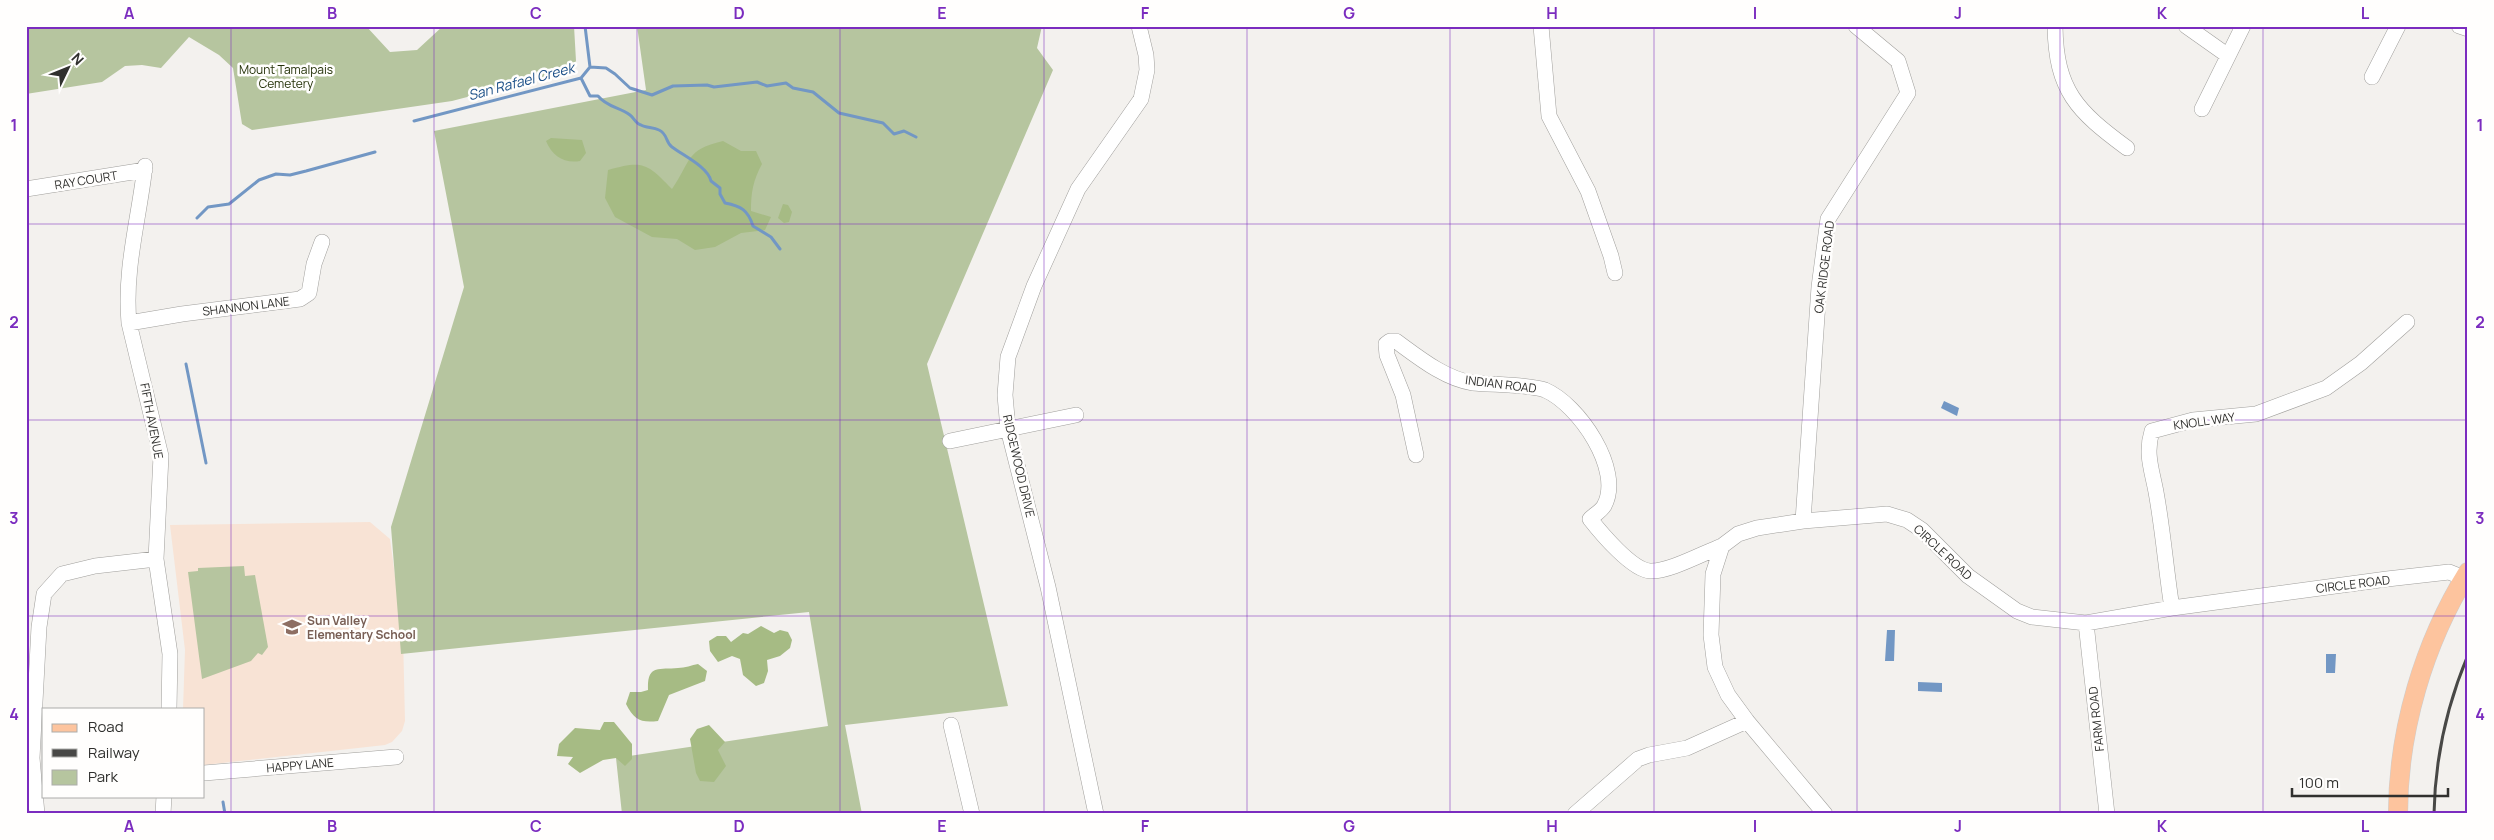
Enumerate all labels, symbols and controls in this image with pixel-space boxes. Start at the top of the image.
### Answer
text: A [124,2,135,24]
text: B [327,2,337,24]
text: C [530,2,542,24]
text: D [733,2,745,24]
text: E [937,2,947,24]
text: F [1141,2,1150,24]
text: G [1343,2,1355,24]
text: H [1546,2,1558,24]
text: I [1753,2,1757,24]
text: J [1954,2,1962,24]
text: K [2157,2,2168,24]
text: L [2361,2,2370,24]
north arrow [42,42,92,92]
text: N [67,49,88,69]
water label: San Rafael Creek [466,57,578,104]
park label: Mount Tamalpais Cemetery [239,61,333,92]
text: 1 [10,114,18,136]
text: 1 [2476,114,2484,136]
street label: RAY COURT [53,167,119,193]
street label: OAK RIDGE ROAD [1810,220,1838,314]
street label: SHANNON LANE [201,292,291,320]
text: 2 [9,311,19,333]
text: 2 [2475,311,2485,333]
street label: INDIAN ROAD [1464,371,1538,397]
street label: FIFTH AVENUE [136,382,168,461]
street label: KNOLL WAY [2172,408,2236,434]
street label: RIDGEWOOD DRIVE [999,413,1039,519]
text: 3 [9,507,19,529]
text: 3 [2475,507,2485,529]
street label: CIRCLE ROAD [1910,520,1976,584]
street label: CIRCLE ROAD [2315,571,2391,597]
place label: Sun Valley Elementary School [307,612,416,643]
school or university icon: Sun Valley Elementary School [281,616,303,638]
street label: FARM ROAD [2084,686,2108,752]
text: 4 [9,703,19,725]
text: 4 [2475,703,2485,725]
legend [42,708,205,798]
text: Road [88,716,124,737]
text: Railway [88,742,140,763]
street label: HAPPY LANE [266,754,335,776]
scale bar [2292,765,2448,797]
text: Park [88,766,118,787]
text: 100 m [2299,772,2339,793]
text: A [124,815,135,837]
text: B [327,815,337,837]
text: C [530,815,542,837]
text: D [733,815,745,837]
text: E [937,815,947,837]
text: F [1141,815,1150,837]
text: G [1343,815,1355,837]
text: H [1546,815,1558,837]
text: I [1753,815,1757,837]
text: J [1954,815,1962,837]
text: K [2157,815,2168,837]
text: L [2361,815,2370,837]

